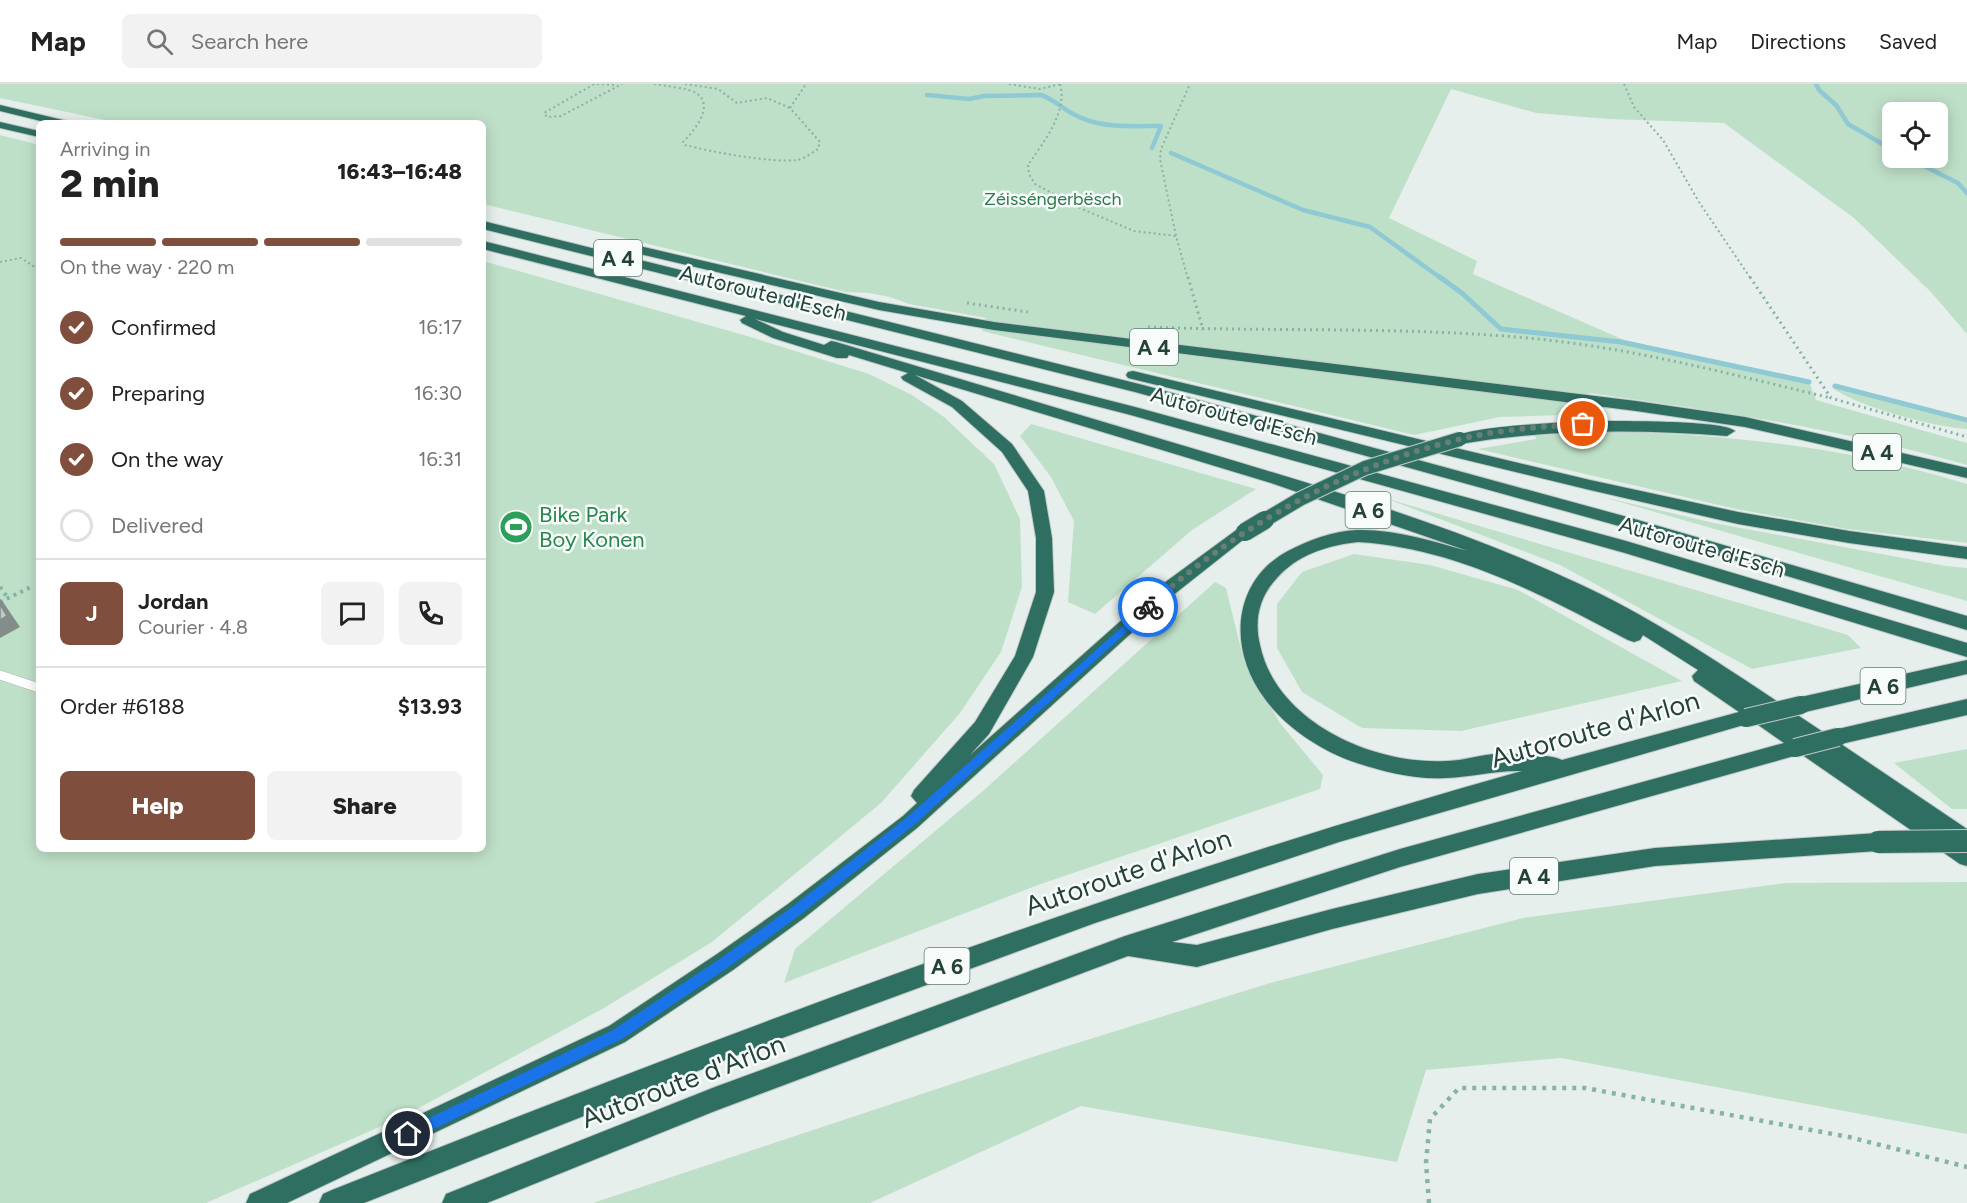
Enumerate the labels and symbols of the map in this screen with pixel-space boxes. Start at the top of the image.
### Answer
park label: Zéisséngerbësch [984,188,1122,210]
road number: A 4 [594,240,642,276]
street label: Autoroute d'Esch [677,259,849,327]
road number: A 4 [1130,329,1178,365]
street label: Autoroute d'Esch [1148,381,1320,451]
pin [1557,398,1608,449]
road number: A 4 [1853,434,1901,470]
road number: A 6 [1346,492,1390,528]
place label: Bike Park Boy Konen [539,501,644,553]
sports icon: Bike Park Boy Konen [498,509,534,545]
street label: Autoroute d'Esch [1616,510,1788,584]
courier [1118,577,1178,637]
road number: A 6 [1860,668,1906,704]
street label: Autoroute d'Arlon [1487,683,1703,775]
street label: Autoroute d'Arlon [1021,821,1235,923]
road number: A 4 [1510,858,1558,894]
road number: A 6 [924,948,970,984]
street label: Autoroute d'Arlon [576,1027,790,1135]
pin [382,1108,433,1159]

